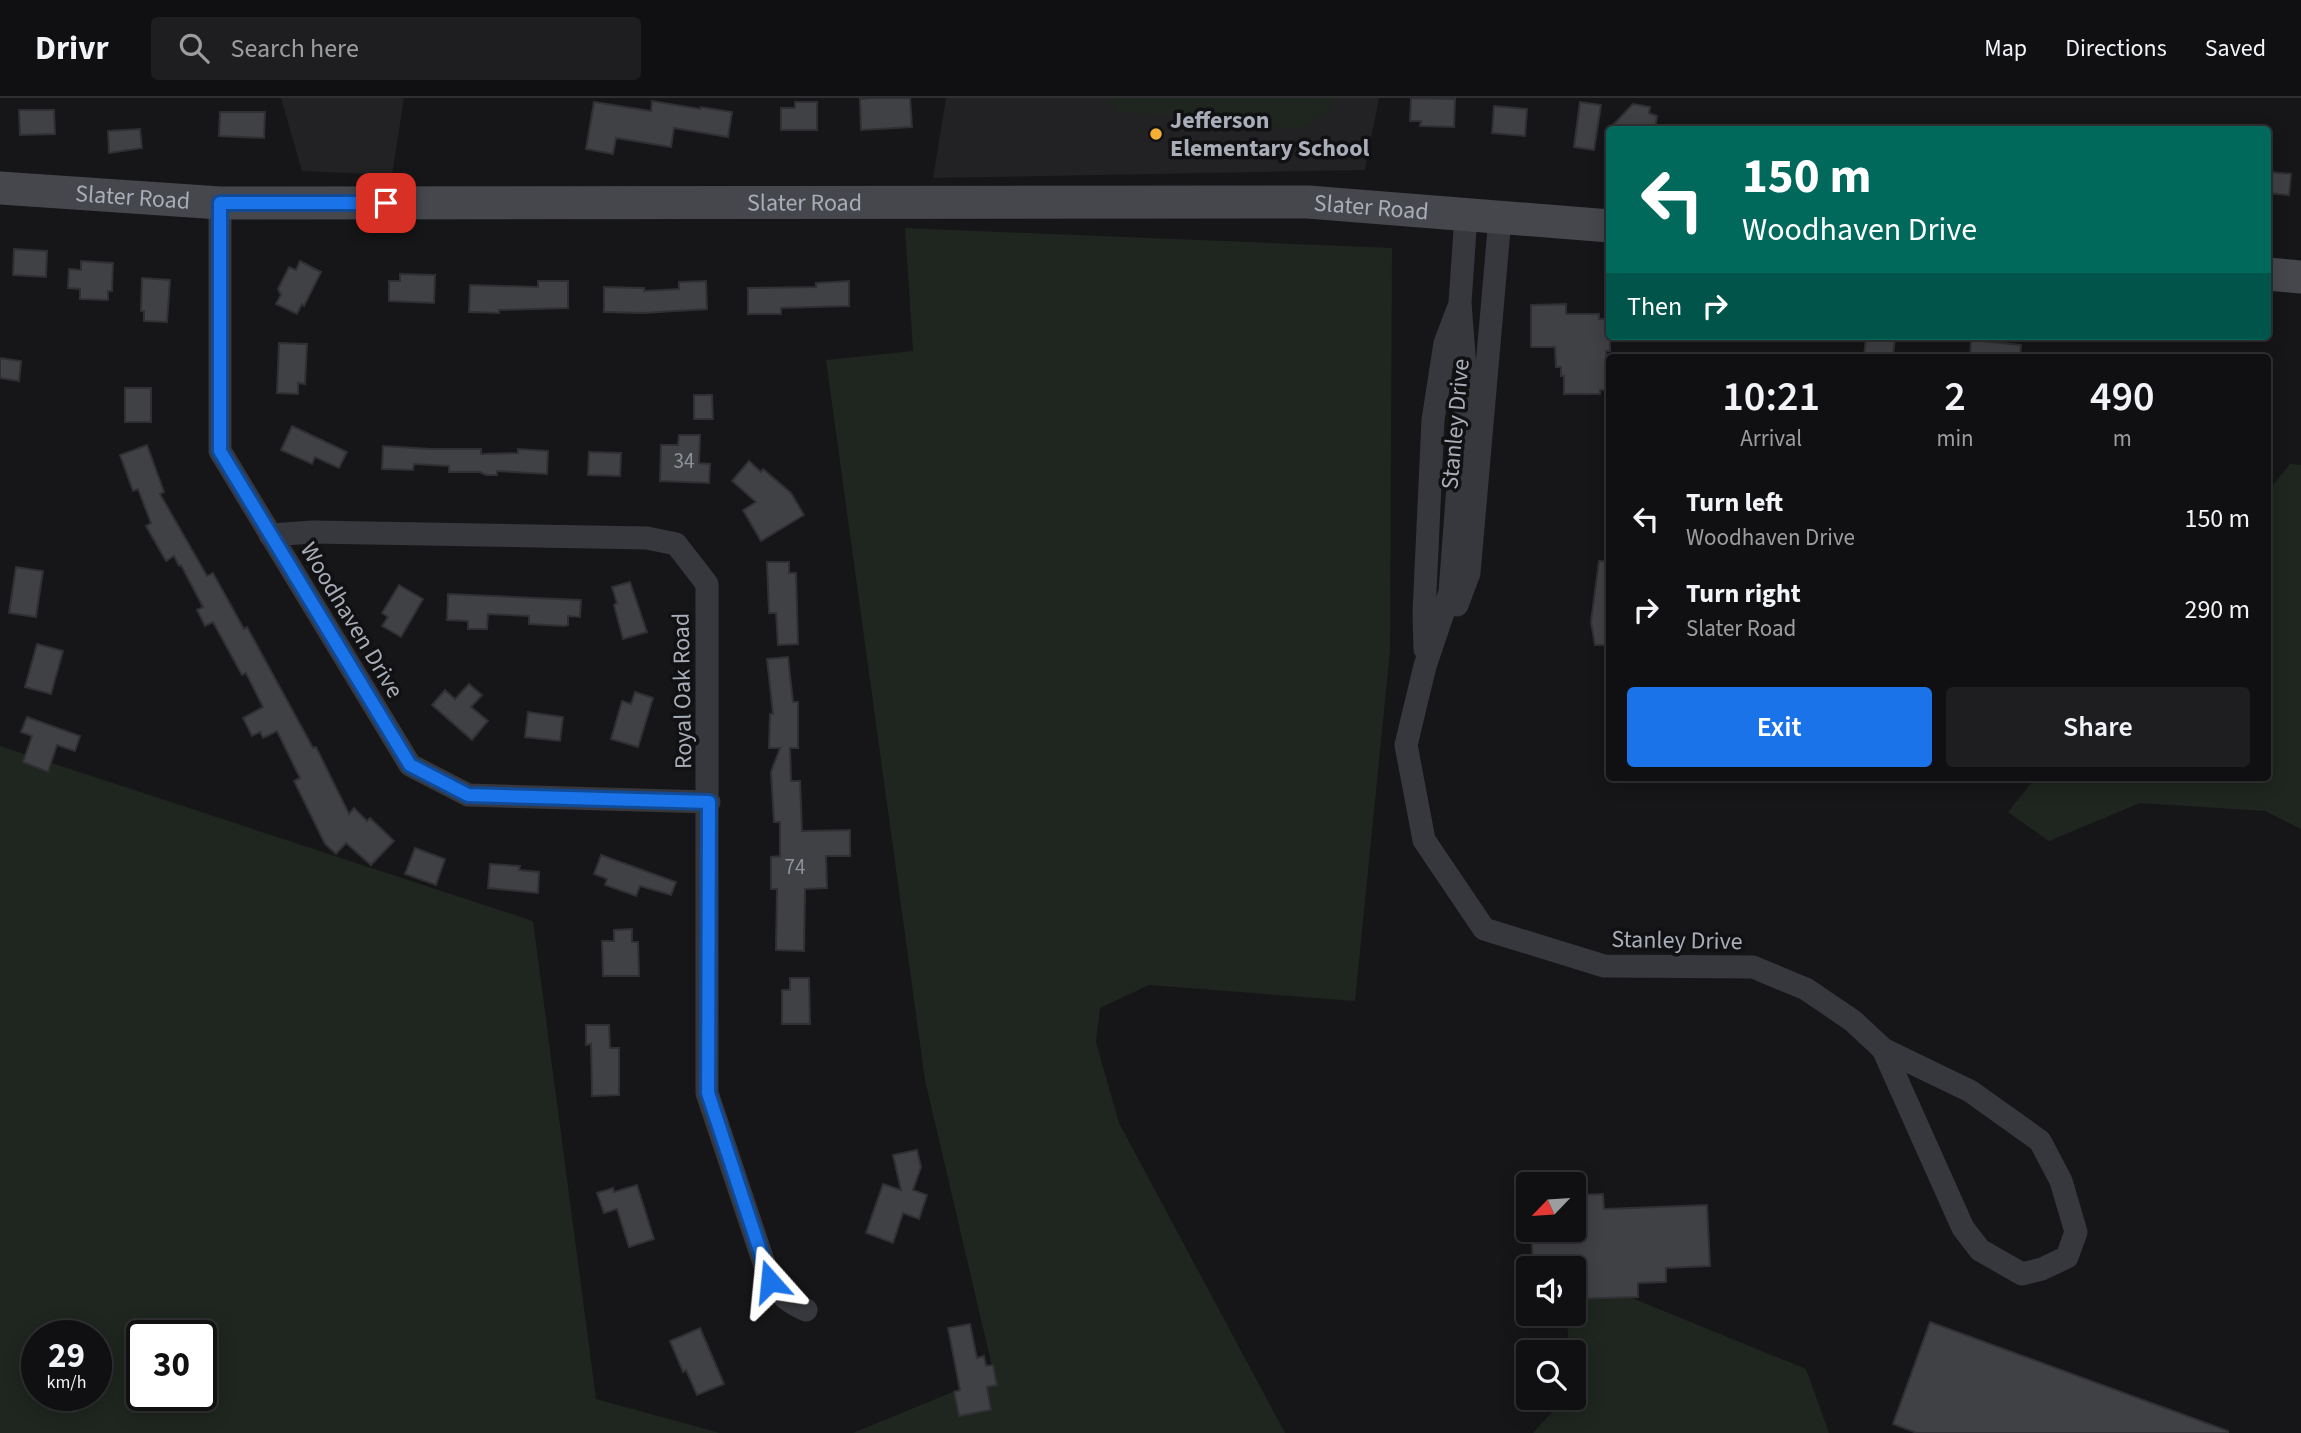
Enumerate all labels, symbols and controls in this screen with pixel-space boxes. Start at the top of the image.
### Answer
search box [151,17,641,80]
text: Drivr [35,25,109,72]
icon: search [175,29,213,67]
text: Search here [231,30,359,67]
text: Map [1984,31,2027,66]
text: Directions [2065,31,2167,66]
text: Saved [2205,31,2266,66]
place label: Jefferson Elementary School [1170,103,1369,166]
marker: Jefferson Elementary School [1148,126,1164,142]
text: 150 m [1742,142,1871,212]
icon: left [1627,154,1718,245]
pin [356,173,416,233]
street label: Slater Road [74,176,191,219]
icon: arrive [367,184,405,222]
street label: Slater Road [747,185,862,221]
street label: Slater Road [1312,186,1430,230]
text: Woodhaven Drive [1742,207,1977,253]
icon: right [1696,287,1734,325]
text: Then [1627,288,1682,325]
street label: Stanley Drive [1432,357,1479,491]
text: 10:21 [1722,367,1820,427]
text: 2 [1944,367,1966,427]
text: 490 [2090,367,2155,427]
text: Arrival [1740,422,1802,455]
text: min [1936,422,1974,455]
text: m [2113,422,2132,455]
house number: 34 [674,446,694,476]
text: Turn left [1686,484,1783,521]
icon: left [1627,500,1665,538]
text: 150 m [2184,500,2250,537]
text: Woodhaven Drive [1686,521,1855,554]
street label: Woodhaven Drive [291,536,412,705]
text: Turn right [1686,575,1801,612]
icon: right [1627,591,1665,629]
text: 290 m [2184,591,2250,628]
text: Slater Road [1686,612,1796,645]
street label: Royal Oak Road [664,613,701,769]
button: Exit [1627,687,1932,767]
button: Share [1946,687,2250,767]
house number: 74 [785,852,805,882]
street label: Stanley Drive [1611,922,1743,959]
north arrow [1516,1172,1586,1242]
map controls [1516,1172,1586,1410]
position arrow [733,1244,807,1318]
button: sound [1516,1256,1586,1326]
speed limit sign: 30 [126,1320,217,1411]
text: 29 [48,1331,85,1381]
button: search [1516,1340,1586,1410]
text: km/h [47,1370,86,1395]

